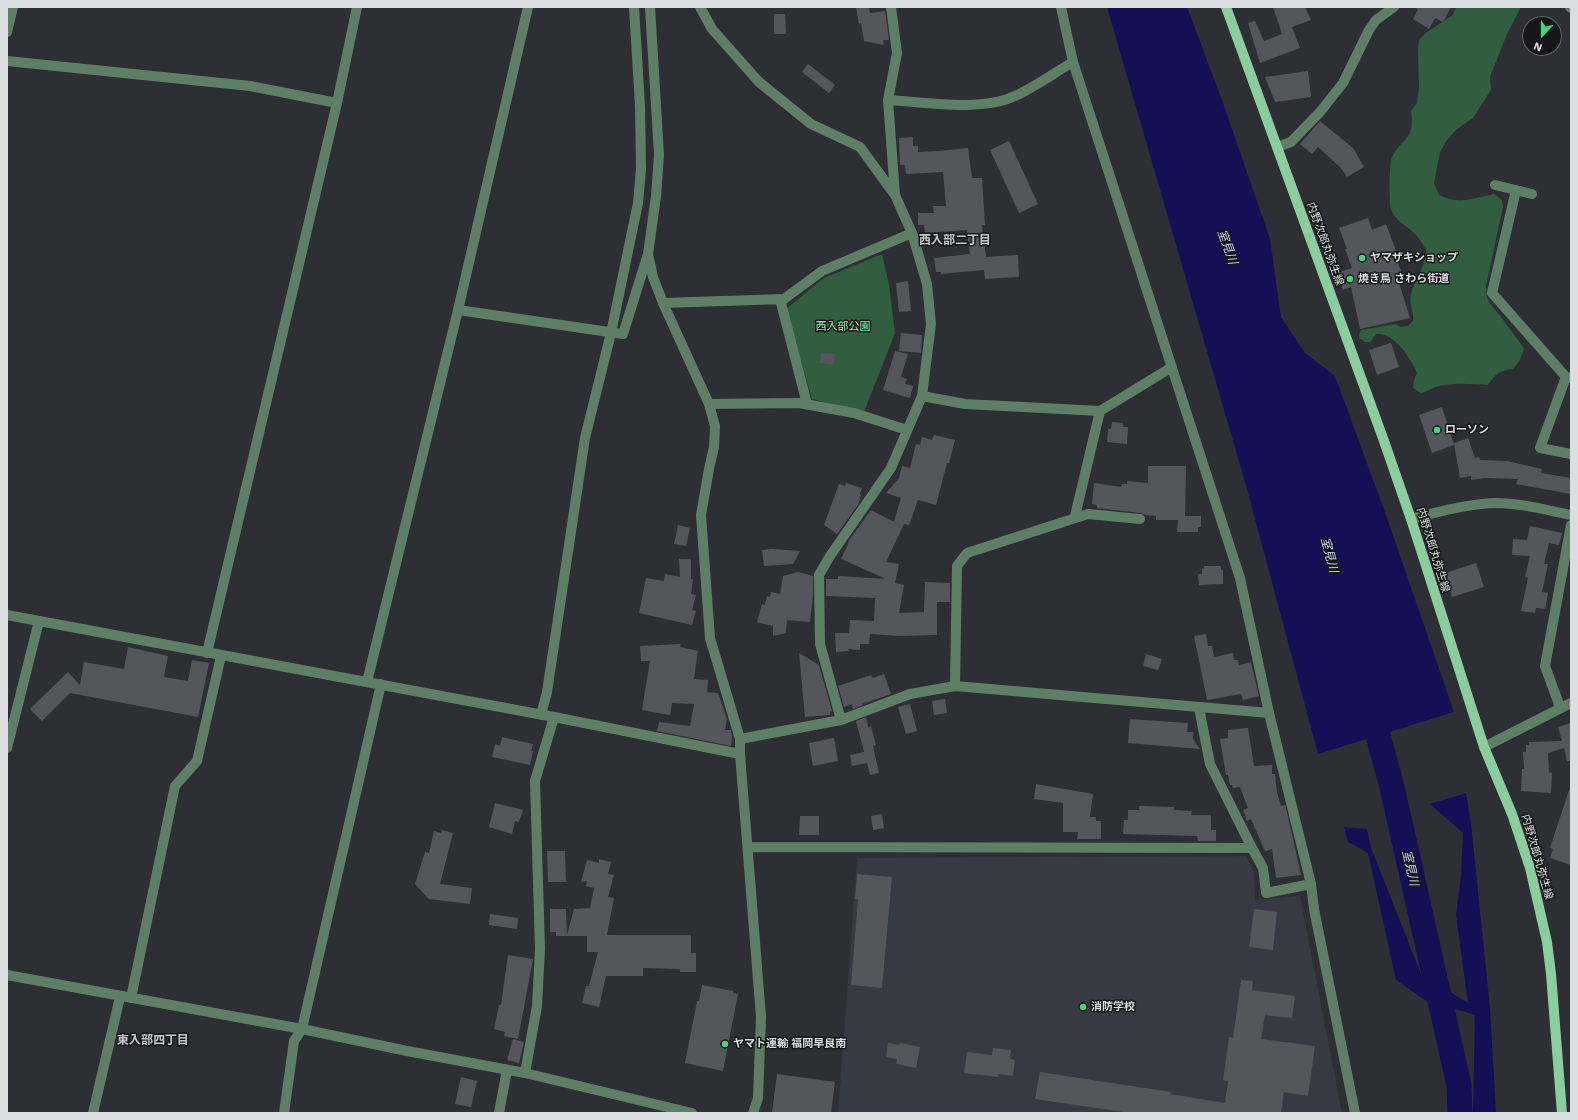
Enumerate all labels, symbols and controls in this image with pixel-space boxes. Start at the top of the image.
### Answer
north arrow [1522,16,1562,56]
text: N [1532,39,1544,54]
street label: 内野次郎丸弥生線 [1304,200,1346,288]
water label: 室見川 [1214,228,1240,266]
district label: 西入部二丁目 [919,233,991,247]
place label: ヤマザキショップ [1370,251,1458,265]
marker: ヤマザキショップ [1357,253,1367,263]
place label: 焼き鳥 さわら街道 [1358,272,1449,286]
marker: 焼き鳥 さわら街道 [1345,274,1355,284]
park label: 西入部公園 [816,320,870,334]
place label: ローソン [1445,423,1489,437]
marker: ローソン [1432,425,1442,435]
street label: 内野次郎丸弥生線 [1414,506,1452,594]
water label: 室見川 [1317,536,1341,574]
street label: 内野次郎丸弥生線 [1519,813,1555,901]
water label: 室見川 [1399,849,1421,887]
place label: 消防学校 [1091,1000,1135,1014]
marker: 消防学校 [1078,1002,1088,1012]
district label: 東入部四丁目 [117,1033,189,1047]
place label: ヤマト運輸 福岡早良南 [733,1037,846,1051]
marker: ヤマト運輸 福岡早良南 [720,1039,730,1049]

